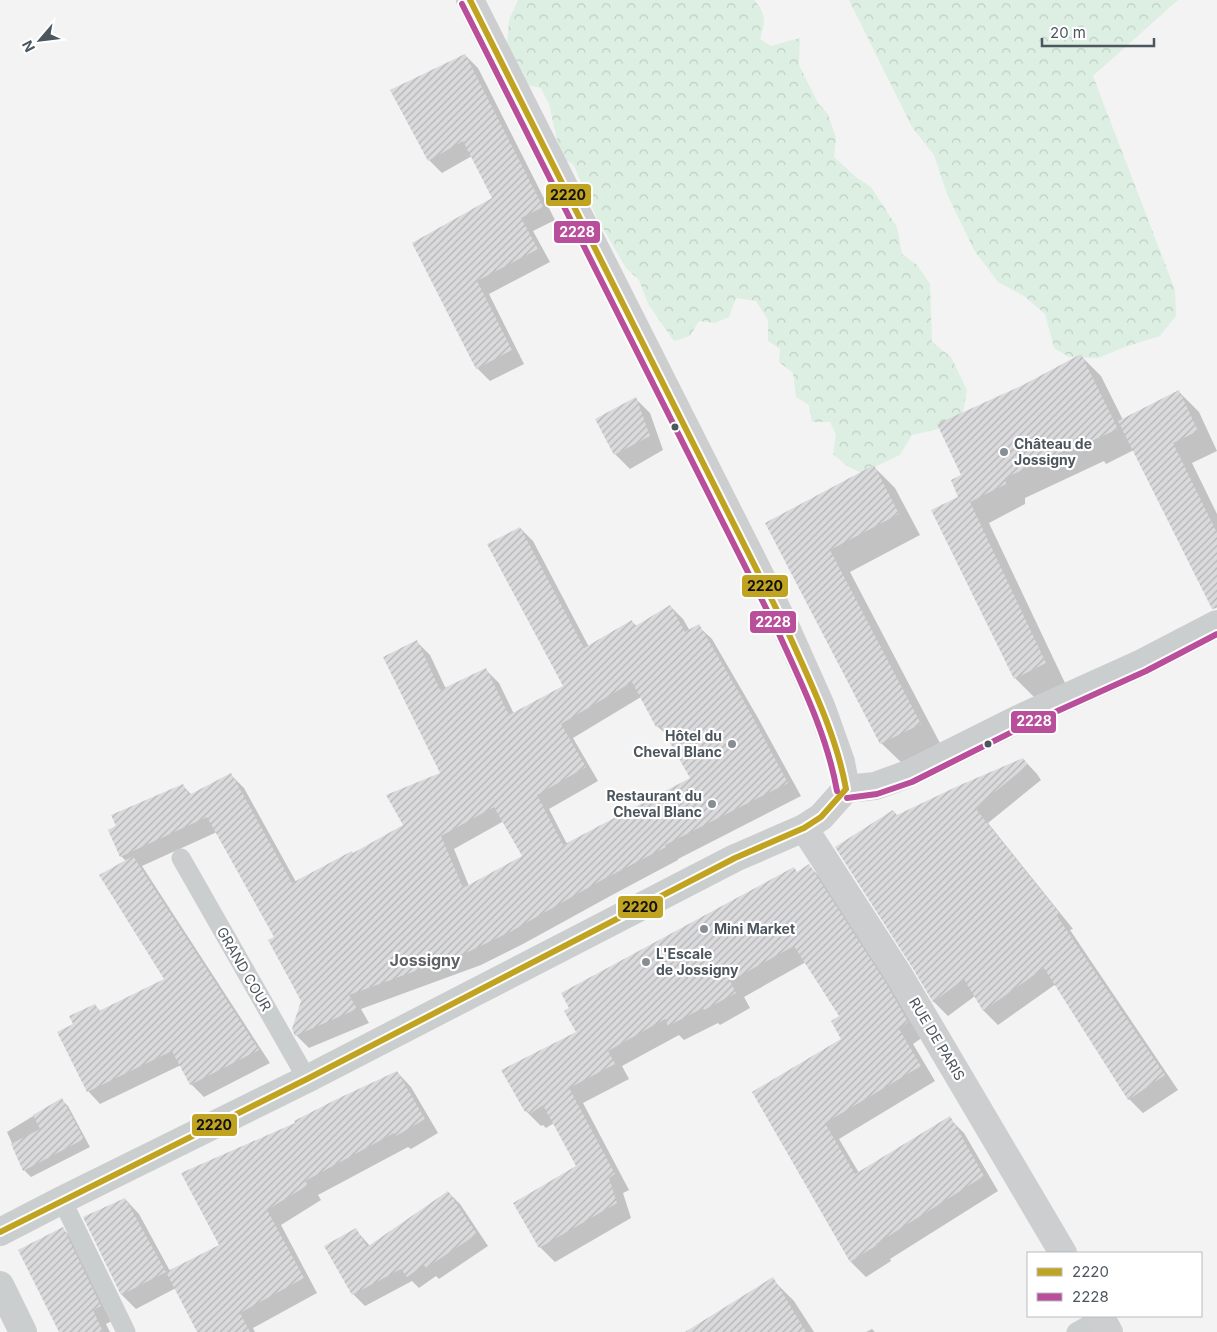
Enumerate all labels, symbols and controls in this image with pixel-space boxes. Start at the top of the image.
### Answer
north arrow [15,15,65,65]
scale bar [1042,15,1154,47]
text: 20 m [1050,23,1086,42]
text: N [18,38,38,55]
line badge: 2220 [545,183,592,207]
text: 2220 [550,186,586,203]
line badge: 2228 [553,220,601,244]
text: 2228 [559,223,595,240]
unlabelled marker [670,422,680,432]
place label: Château de Jossigny [1014,435,1092,468]
marker: Château de Jossigny [998,446,1010,458]
line badge: 2220 [741,574,789,598]
text: 2220 [747,577,783,594]
line badge: 2228 [749,610,797,634]
text: 2228 [755,613,791,630]
line badge: 2228 [1010,710,1057,734]
text: 2228 [1016,712,1052,729]
place label: Hôtel du Cheval Blanc [633,727,722,760]
marker: Hôtel du Cheval Blanc [726,738,738,750]
unlabelled marker [983,739,993,749]
place label: Restaurant du Cheval Blanc [606,787,702,820]
marker: Restaurant du Cheval Blanc [706,798,718,810]
line badge: 2220 [617,895,664,919]
text: 2220 [622,898,658,915]
place label: Mini Market [714,920,795,937]
marker: Mini Market [698,923,710,935]
street label: GRAND COUR [214,924,275,1014]
place label: L'Escale de Jossigny [656,945,739,978]
district label: Jossigny [390,950,461,970]
marker: L'Escale de Jossigny [640,956,652,968]
street label: RUE DE PARIS [906,994,969,1083]
line badge: 2220 [191,1113,238,1137]
text: 2220 [196,1116,232,1133]
legend [1027,1252,1202,1317]
text: 2220 [1072,1262,1109,1281]
text: 2228 [1072,1287,1109,1306]

